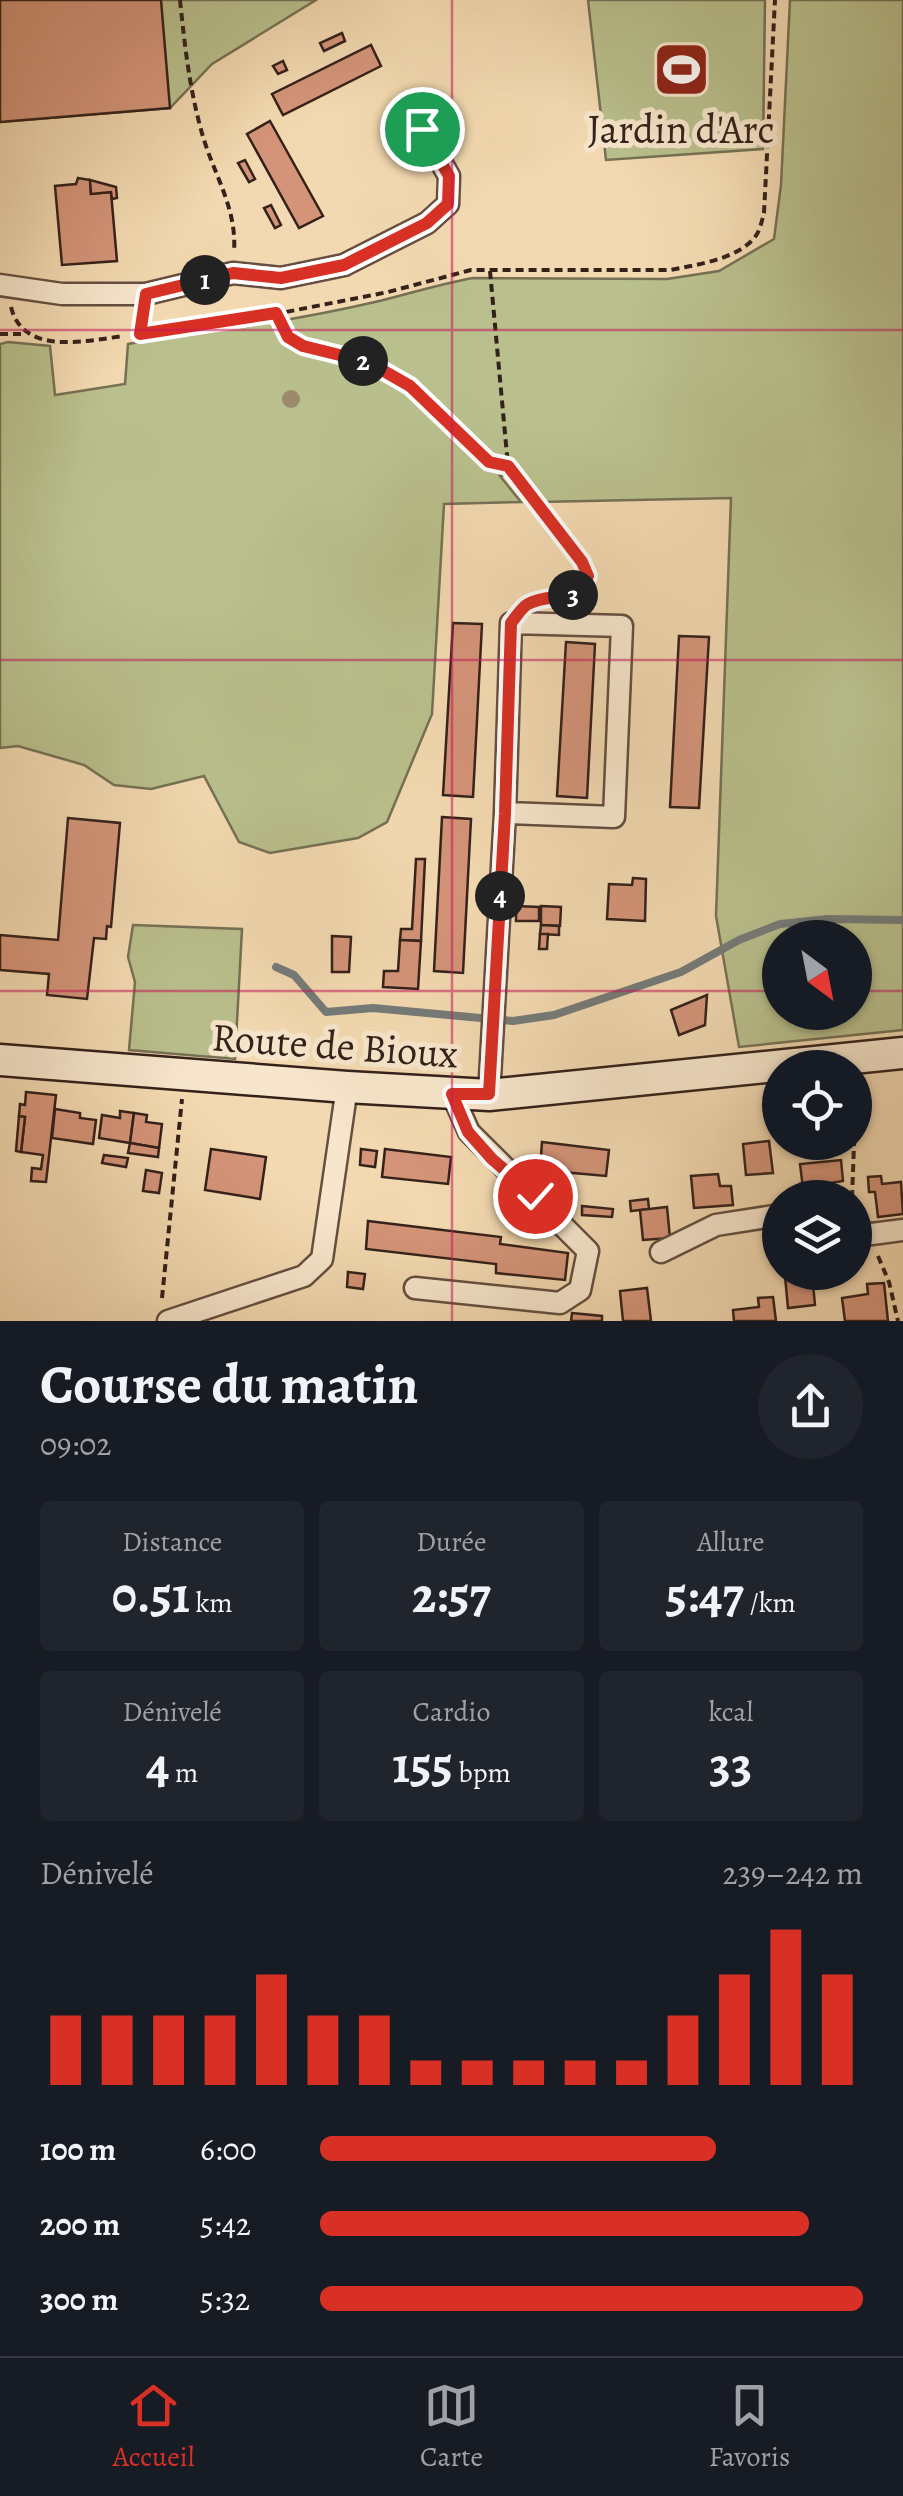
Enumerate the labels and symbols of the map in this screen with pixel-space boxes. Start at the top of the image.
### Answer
sports icon: Jardin d'Arc [651,40,711,100]
pin [380,87,465,172]
place label: Jardin d'Arc [588,102,775,157]
pin: 1 [180,255,230,305]
pin: 2 [338,336,388,386]
pin: 3 [548,570,598,620]
pin: 4 [475,871,525,921]
north arrow [762,920,872,1030]
street label: Route de Bioux [210,1009,460,1082]
pin [493,1154,578,1239]

